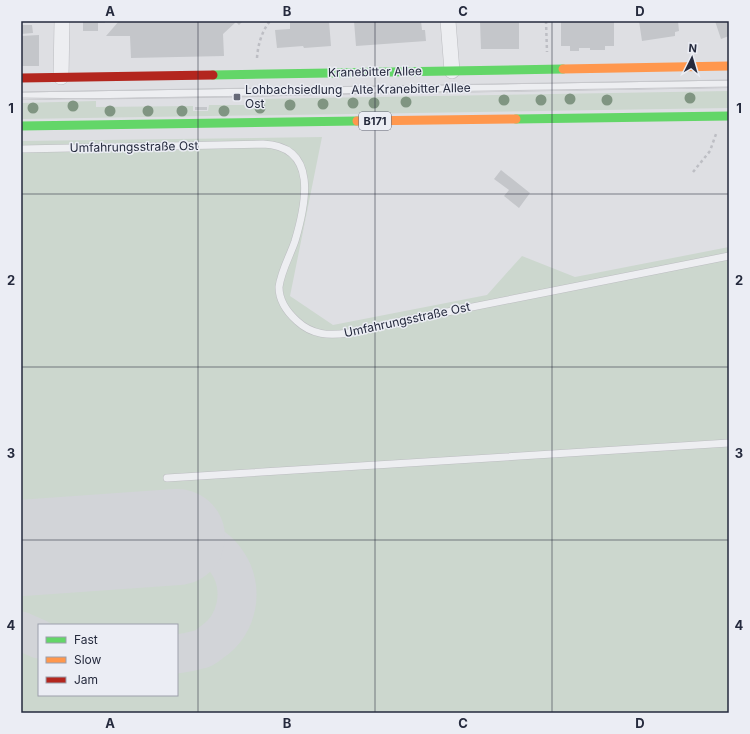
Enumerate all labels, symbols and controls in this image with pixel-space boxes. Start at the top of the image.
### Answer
text: A [105,3,115,19]
text: B [283,3,292,19]
text: C [458,3,468,19]
text: D [635,3,645,19]
north arrow [672,38,712,78]
text: N [688,41,698,55]
street label: Kranebitter Allee [328,63,422,80]
street label: Alte Kranebitter Allee [351,80,471,97]
place label: Lohbachsiedlung Ost [245,82,342,111]
marker: Lohbachsiedlung Ost [232,92,242,102]
text: 1 [8,100,14,116]
text: 1 [736,100,742,116]
road number: B171 [359,112,391,130]
street label: Umfahrungsstraße Ost [70,138,199,155]
text: 2 [7,272,15,288]
text: 2 [735,272,743,288]
street label: Umfahrungsstraße Ost [342,299,471,340]
text: 3 [7,445,15,461]
text: 3 [735,445,743,461]
text: 4 [7,617,16,633]
text: 4 [735,617,744,633]
legend [38,624,178,696]
text: Fast [74,632,98,647]
text: Slow [74,652,102,667]
text: Jam [74,672,98,687]
text: A [105,715,115,731]
text: B [283,715,292,731]
text: C [458,715,468,731]
text: D [635,715,645,731]

